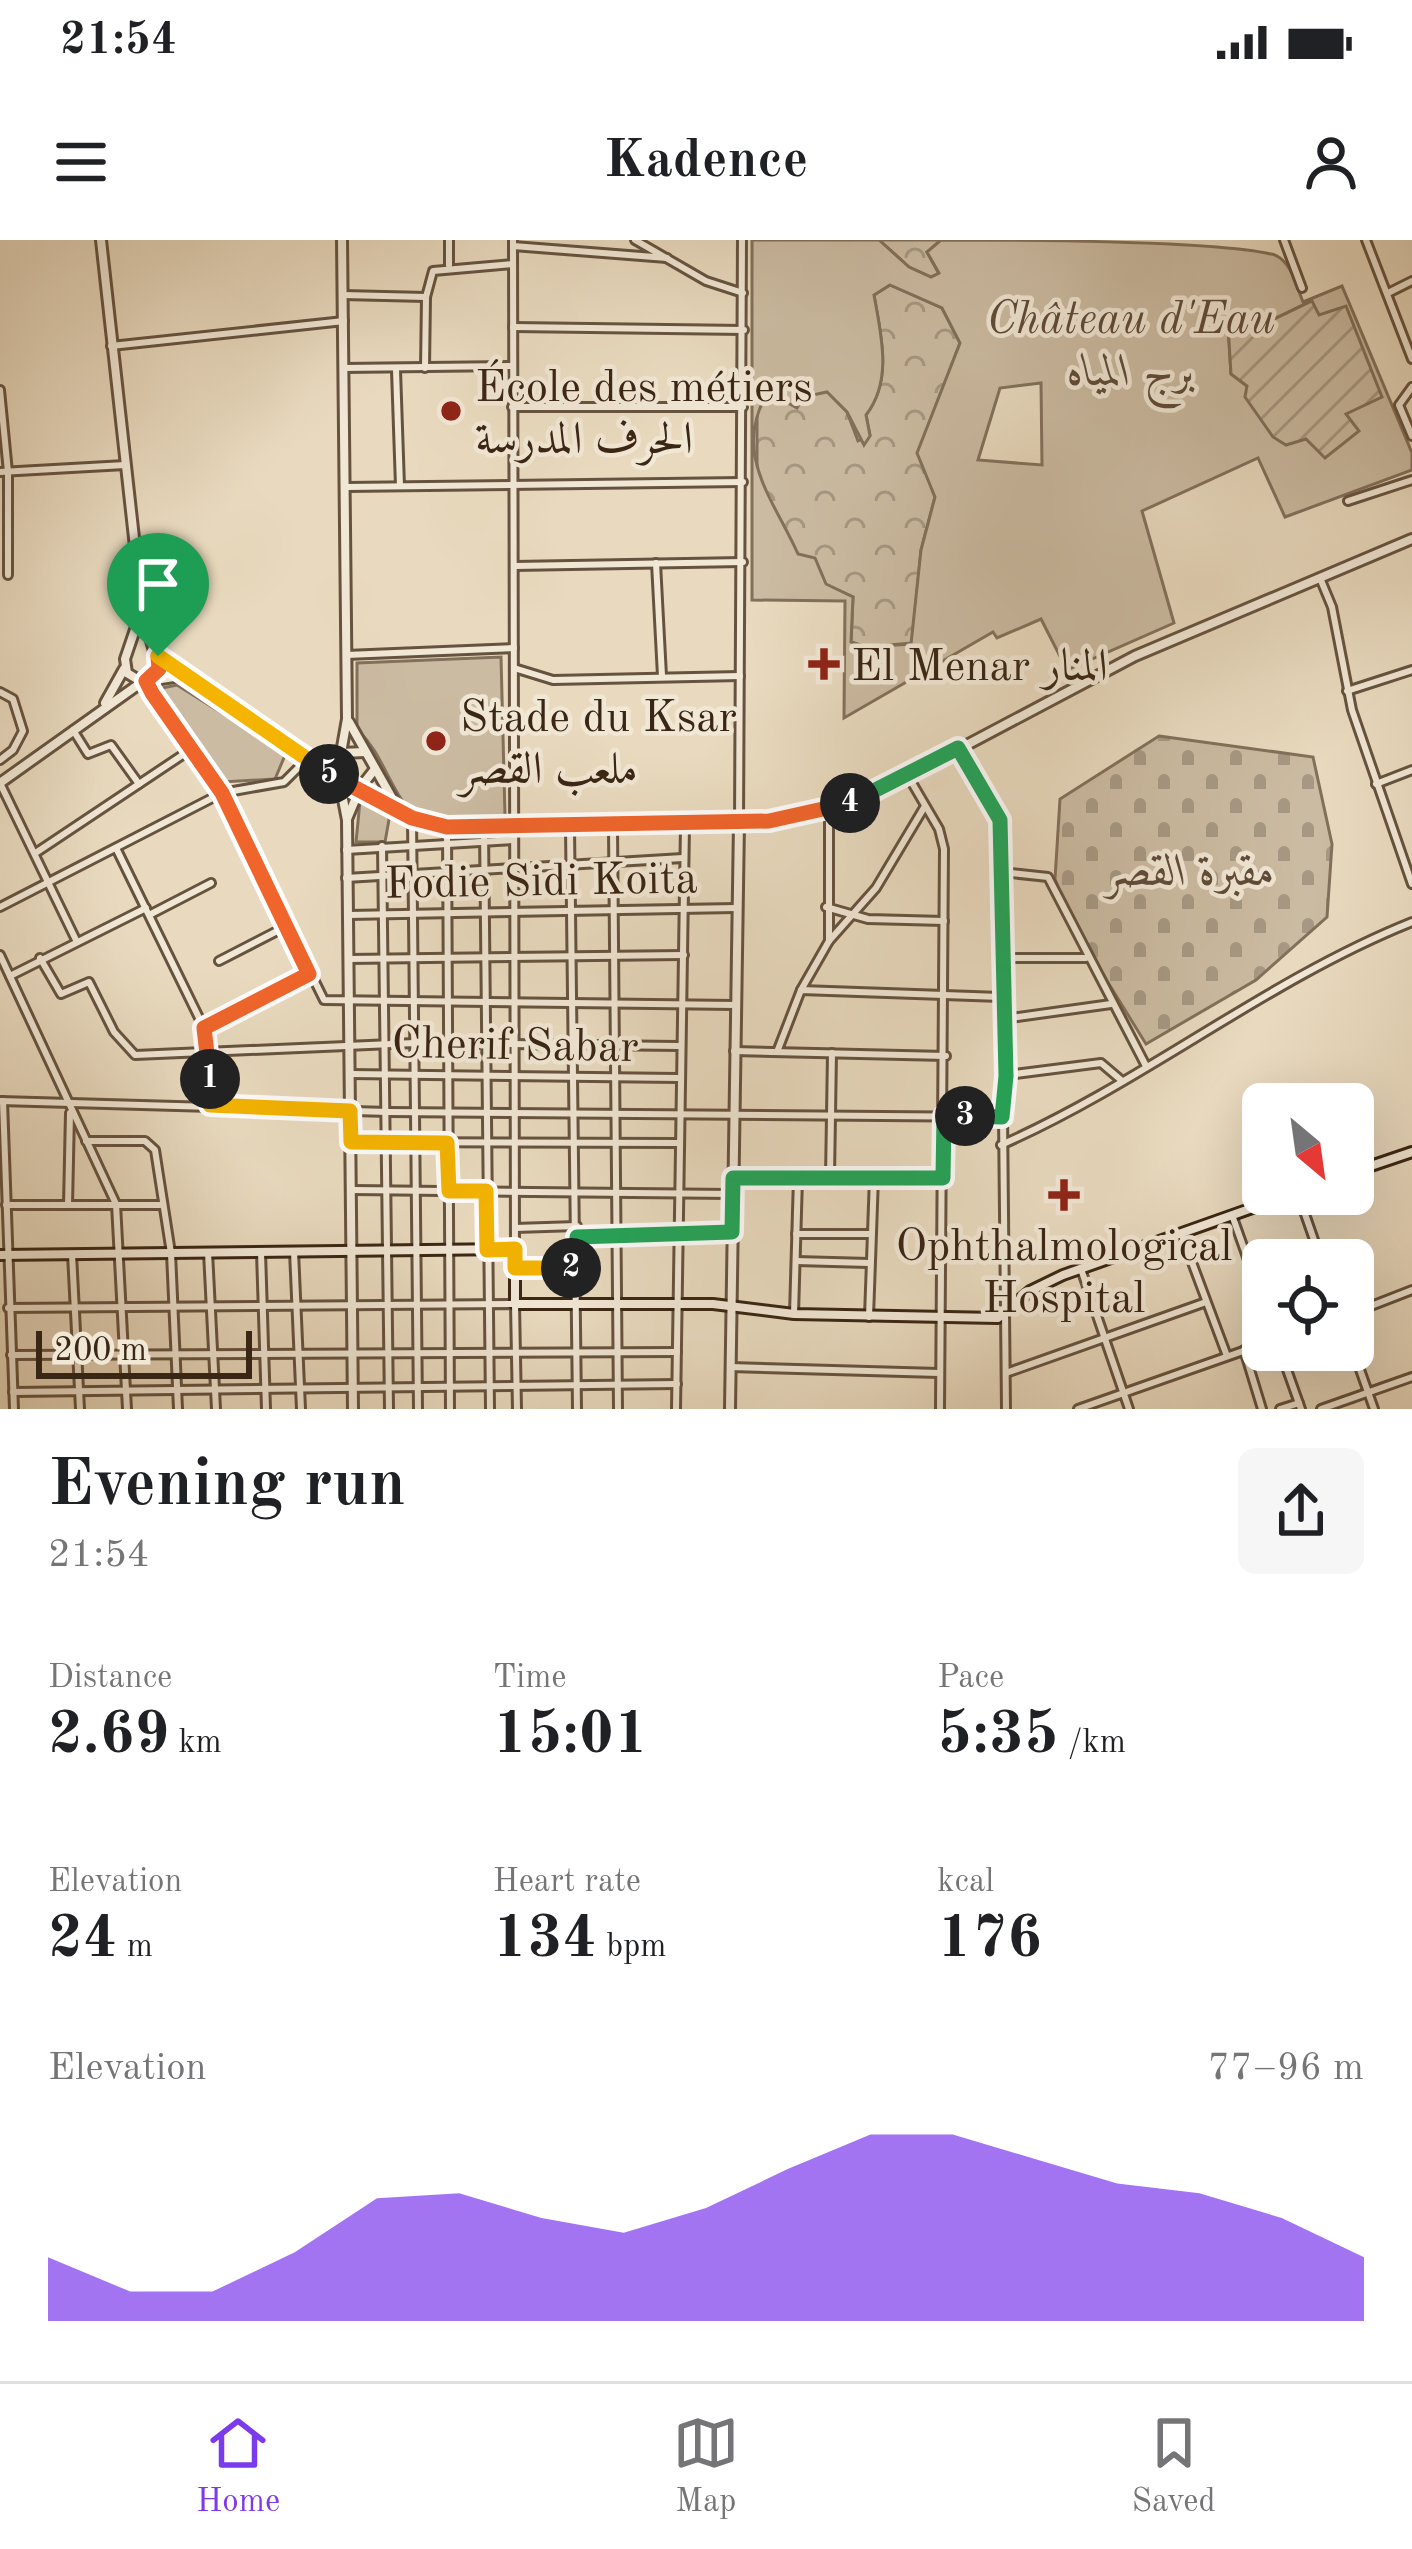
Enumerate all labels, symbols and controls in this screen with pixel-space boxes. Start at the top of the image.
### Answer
text: 21:54 [60,19,177,64]
icon: menu [48,129,114,195]
icon: person [1298,129,1364,195]
text: Kadence [604,135,808,189]
park label: Château d'Eau برج المياه [987,298,1275,410]
place label: École des métiers الحرف المدرسة [475,359,813,466]
marker: École des métiers الحرف المدرسة [438,398,464,424]
pin [107,533,209,656]
icon: arrive [125,551,191,617]
place label: El Menar المنار [851,646,1108,691]
marker: El Menar المنار [808,648,840,680]
place label: Stade du Ksar ملعب القصر [456,697,737,798]
marker: Stade du Ksar ملعب القصر [423,728,449,754]
pin: 5 [299,744,359,804]
text: 5 [319,757,339,790]
pin: 4 [820,773,880,833]
text: 4 [840,786,860,819]
park label: مقبرة القصر [1103,851,1275,900]
street label: Fodie Sidi Koita [384,858,698,909]
street label: Cherif Sabar [391,1023,639,1072]
pin: 1 [180,1049,240,1109]
text: 1 [200,1062,220,1095]
north arrow [1242,1083,1374,1215]
map controls [1242,1083,1374,1371]
pin: 3 [935,1086,995,1146]
text: 3 [955,1099,975,1132]
marker: Ophthalmological Hospital [1048,1179,1080,1211]
place label: Ophthalmological Hospital [896,1226,1232,1323]
pin: 2 [541,1238,601,1298]
button: locate [1242,1239,1374,1371]
text: 2 [561,1251,581,1284]
scale bar [36,1325,252,1378]
text: 200 m [54,1335,147,1368]
button: share [1238,1448,1364,1574]
text: Evening run [48,1454,406,1520]
text: 21:54 [48,1536,149,1575]
text: Distance [48,1662,172,1695]
text: Time [493,1662,567,1695]
text: Pace [937,1662,1004,1695]
text: 2.69 [48,1706,169,1766]
text: 15:01 [493,1706,649,1766]
text: 5:35 [937,1706,1059,1766]
text: km [169,1727,222,1760]
text: /km [1059,1727,1126,1760]
text: Elevation [48,1866,182,1899]
text: Heart rate [493,1866,641,1899]
text: kcal [937,1866,994,1899]
text: 24 [48,1910,118,1970]
text: 134 [493,1910,597,1970]
text: 176 [937,1910,1042,1970]
text: m [118,1931,153,1964]
text: bpm [597,1931,667,1964]
text: Elevation [48,2049,207,2088]
text: 77–96 m [1207,2049,1364,2088]
tab: Home [196,2410,280,2523]
tab: Map [673,2410,739,2523]
tab: Saved [1132,2410,1216,2523]

